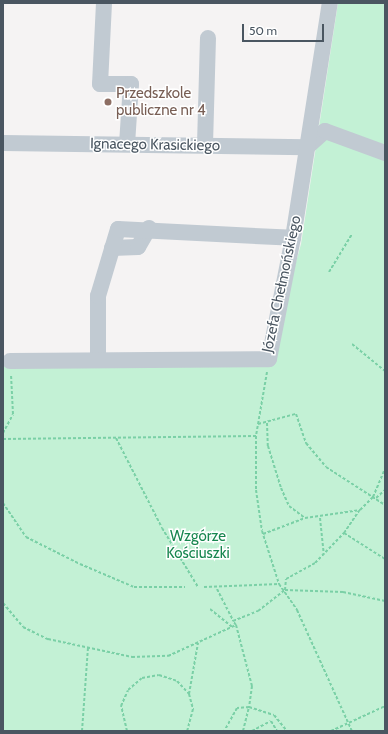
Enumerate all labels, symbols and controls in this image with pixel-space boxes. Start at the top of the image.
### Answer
scale bar [244,16,326,42]
text: 50 m [249,23,277,38]
place label: Przedszkole publiczne nr 4 [116,84,206,119]
marker: Przedszkole publiczne nr 4 [103,97,113,107]
street label: Ignacego Krasickiego [90,135,220,155]
street label: Józefa Chełmońskiego [259,214,305,354]
park label: Wzgórze Kościuszki [166,527,230,562]

